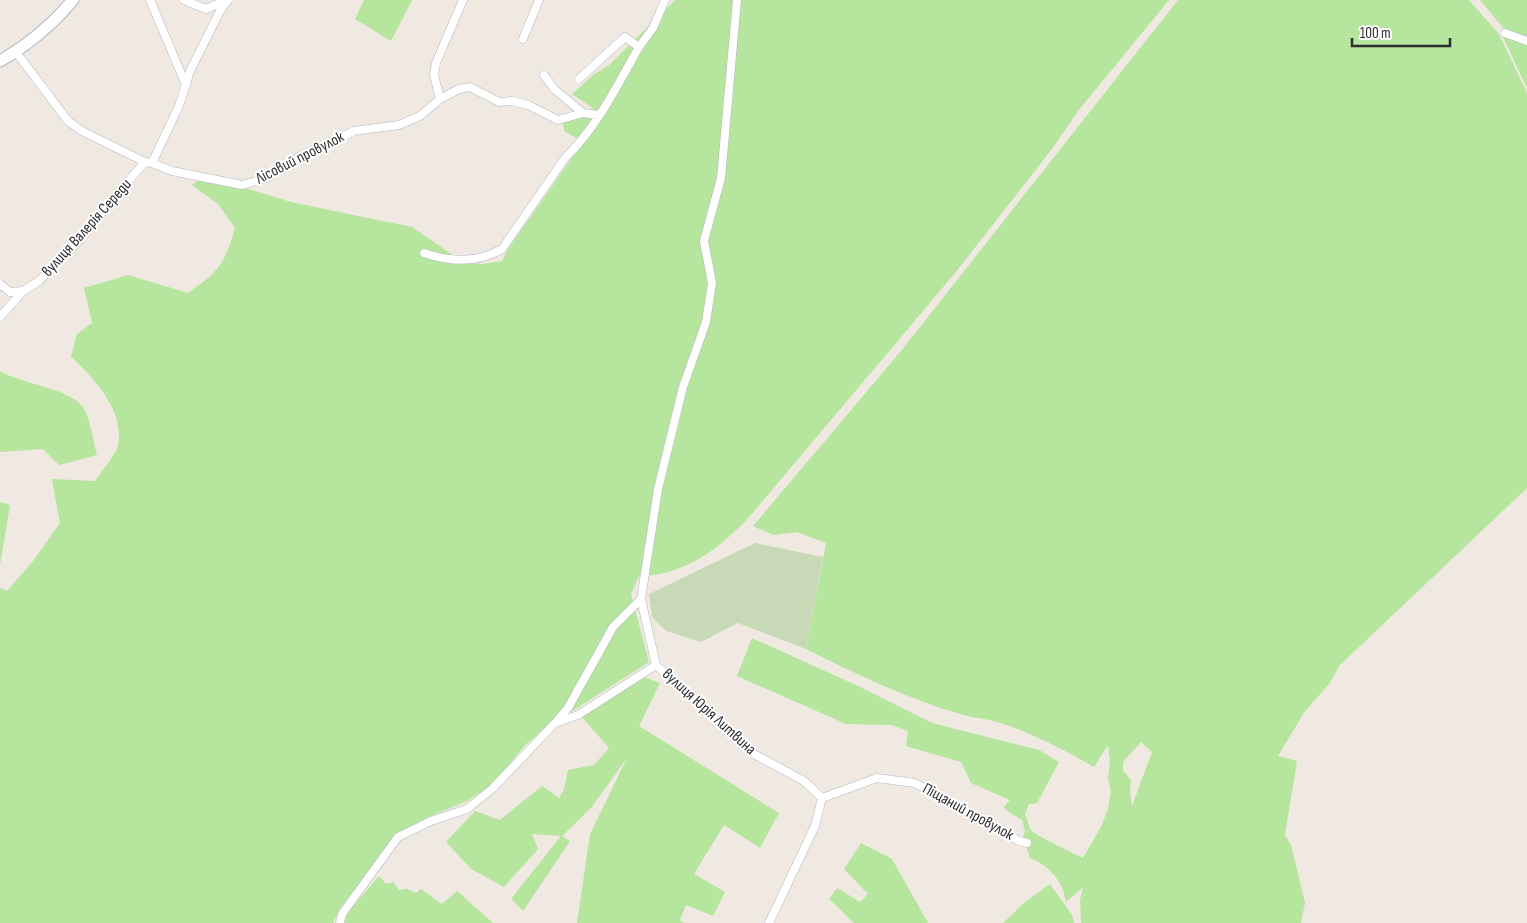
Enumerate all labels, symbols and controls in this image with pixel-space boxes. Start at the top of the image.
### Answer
scale bar [1352,15,1450,47]
text: 100 m [1360,24,1391,43]
street label: Лісовий провулок [252,127,348,189]
street label: вулиця Валерія Середи [38,175,136,281]
street label: вулиця Юрія Литвина [658,665,760,759]
street label: Піщаний провулок [919,779,1018,845]

